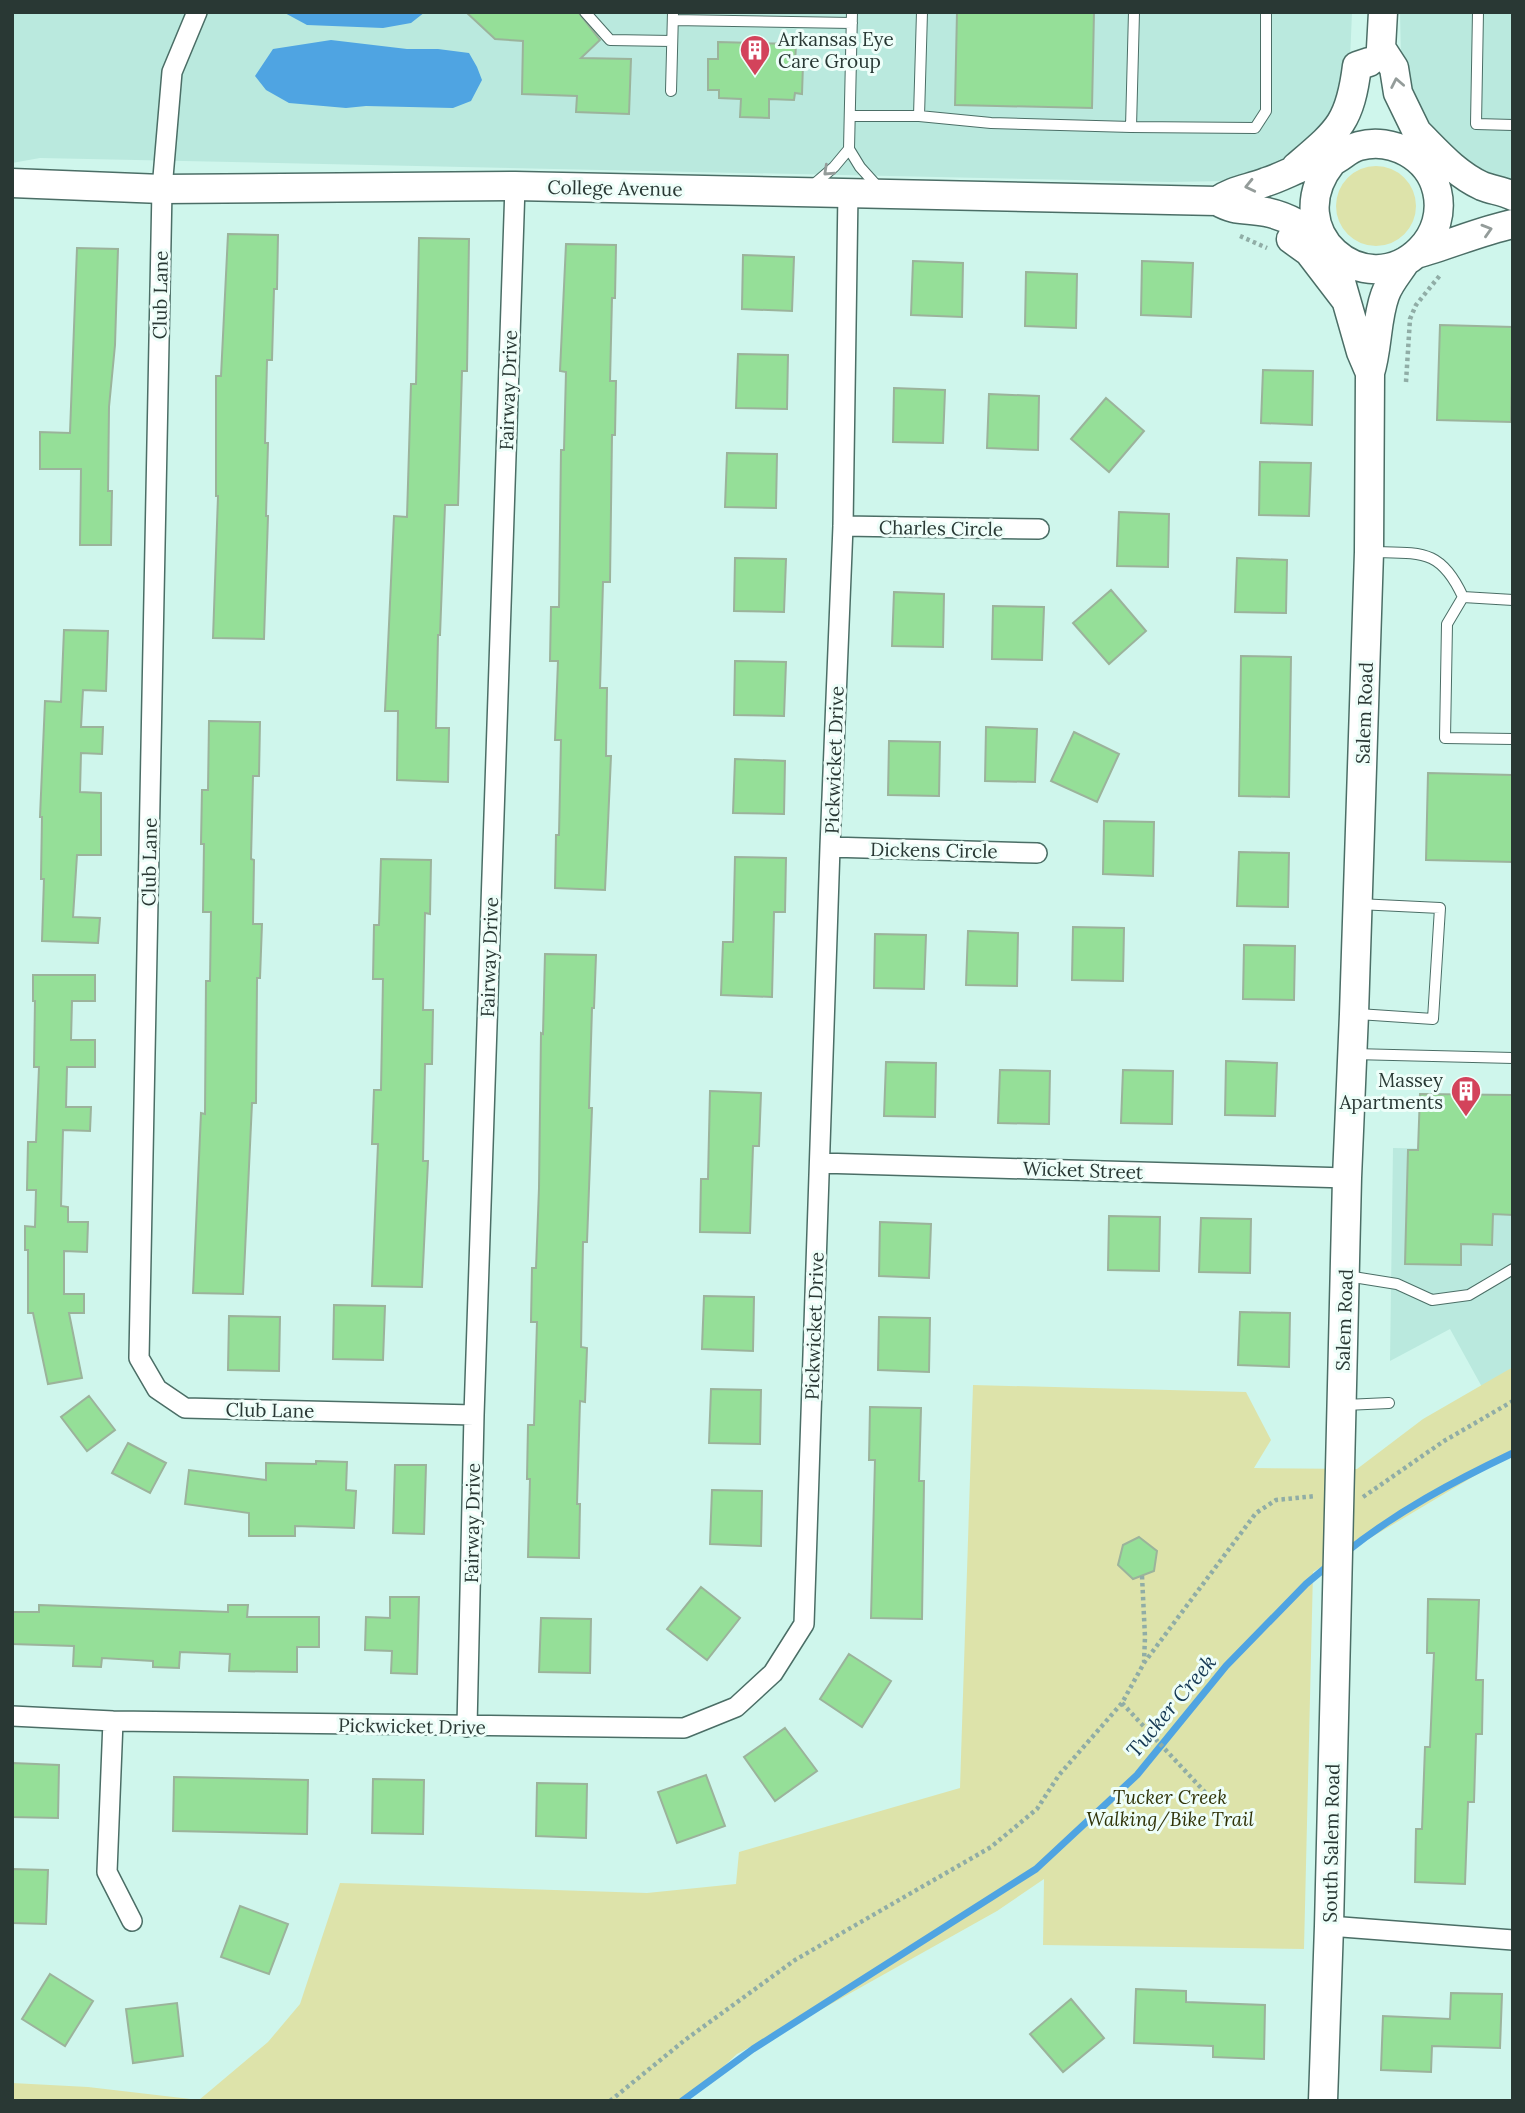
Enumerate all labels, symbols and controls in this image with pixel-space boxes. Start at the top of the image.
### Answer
place label: Arkansas Eye Care Group [777,27,894,73]
building icon: Arkansas Eye Care Group [738,33,772,77]
one-way arrow [1390,77,1405,89]
one-way arrow [824,163,837,176]
street label: College Avenue [547,175,683,201]
one-way arrow [1244,178,1256,193]
one-way arrow [1481,224,1493,239]
street label: Club Lane [147,250,173,340]
street label: Fairway Drive [494,329,522,451]
street label: Charles Circle [879,515,1003,541]
street label: Salem Road [1350,662,1378,764]
street label: Pickwicket Drive [819,686,849,834]
street label: Club Lane [136,817,162,907]
street label: Dickens Circle [870,837,998,863]
street label: Fairway Drive [475,896,503,1018]
place label: Massey Apartments [1338,1068,1443,1114]
building icon: Massey Apartments [1449,1074,1483,1118]
street label: Wicket Street [1022,1156,1144,1184]
street label: Pickwicket Drive [799,1252,829,1400]
street label: Salem Road [1330,1269,1358,1371]
street label: Club Lane [225,1397,315,1423]
street label: Fairway Drive [459,1463,485,1583]
water label: Tucker Creek [1120,1649,1222,1763]
street label: Pickwicket Drive [338,1713,486,1739]
street label: South Salem Road [1318,1763,1344,1923]
park label: Tucker Creek Walking/Bike Trail [1086,1785,1254,1832]

